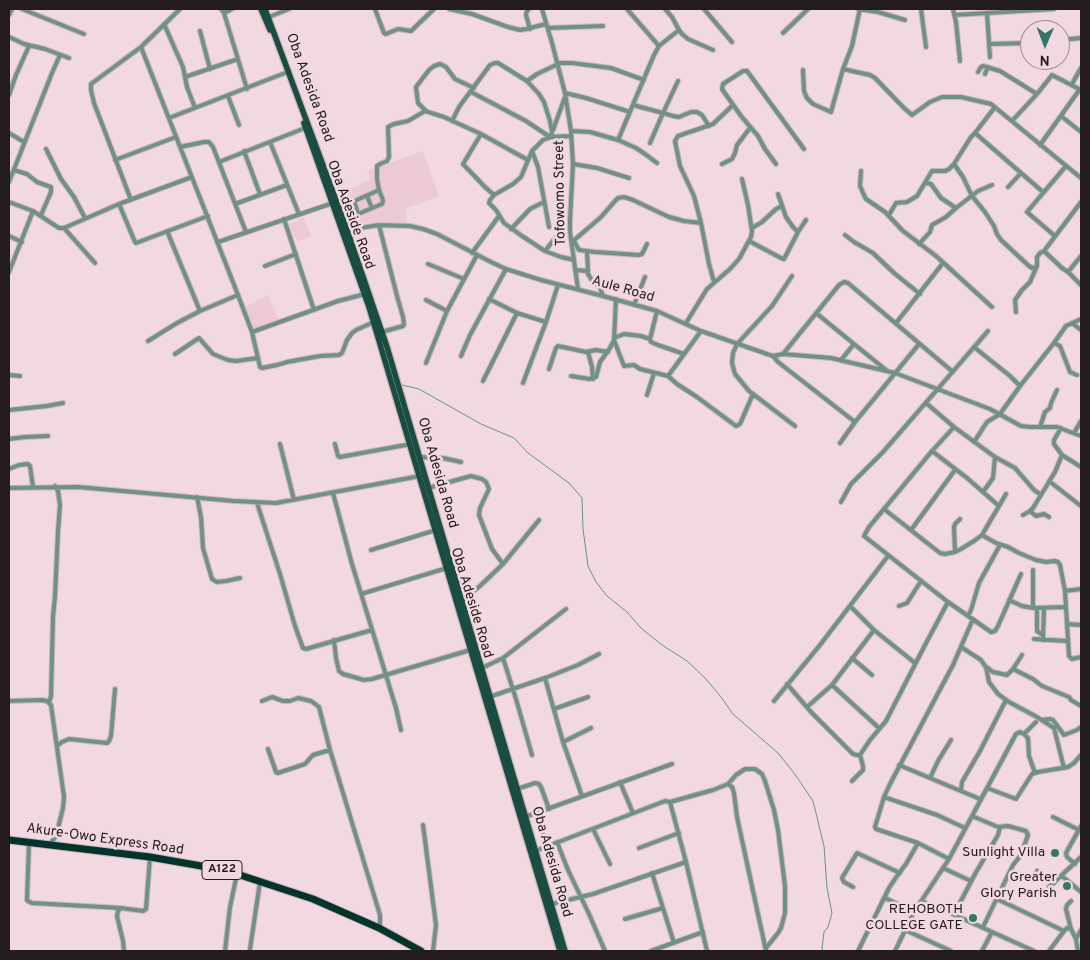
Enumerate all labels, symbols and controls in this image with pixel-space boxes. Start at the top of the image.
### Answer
north arrow [1020,20,1070,70]
street label: Oba Adesida Road [282,31,336,145]
text: N [1040,51,1050,68]
street label: Tofowomo Street [552,140,570,246]
street label: Oba Adeside Road [322,158,378,272]
street label: Aule Road [590,273,656,307]
street label: Oba Adesida Road [413,416,461,530]
street label: Oba Adeside Road [446,546,496,660]
street label: Oba Adesida Road [527,805,575,919]
street label: Akure-Owo Express Road [25,821,185,859]
place label: Sunlight Villa [962,845,1045,861]
marker: Sunlight Villa [1049,847,1061,859]
road number: A122 [202,860,242,880]
place label: Greater Glory Parish [980,870,1057,902]
marker: Greater Glory Parish [1061,880,1073,892]
place label: REHOBOTH COLLEGE GATE [865,902,963,934]
marker: REHOBOTH COLLEGE GATE [967,912,979,924]

